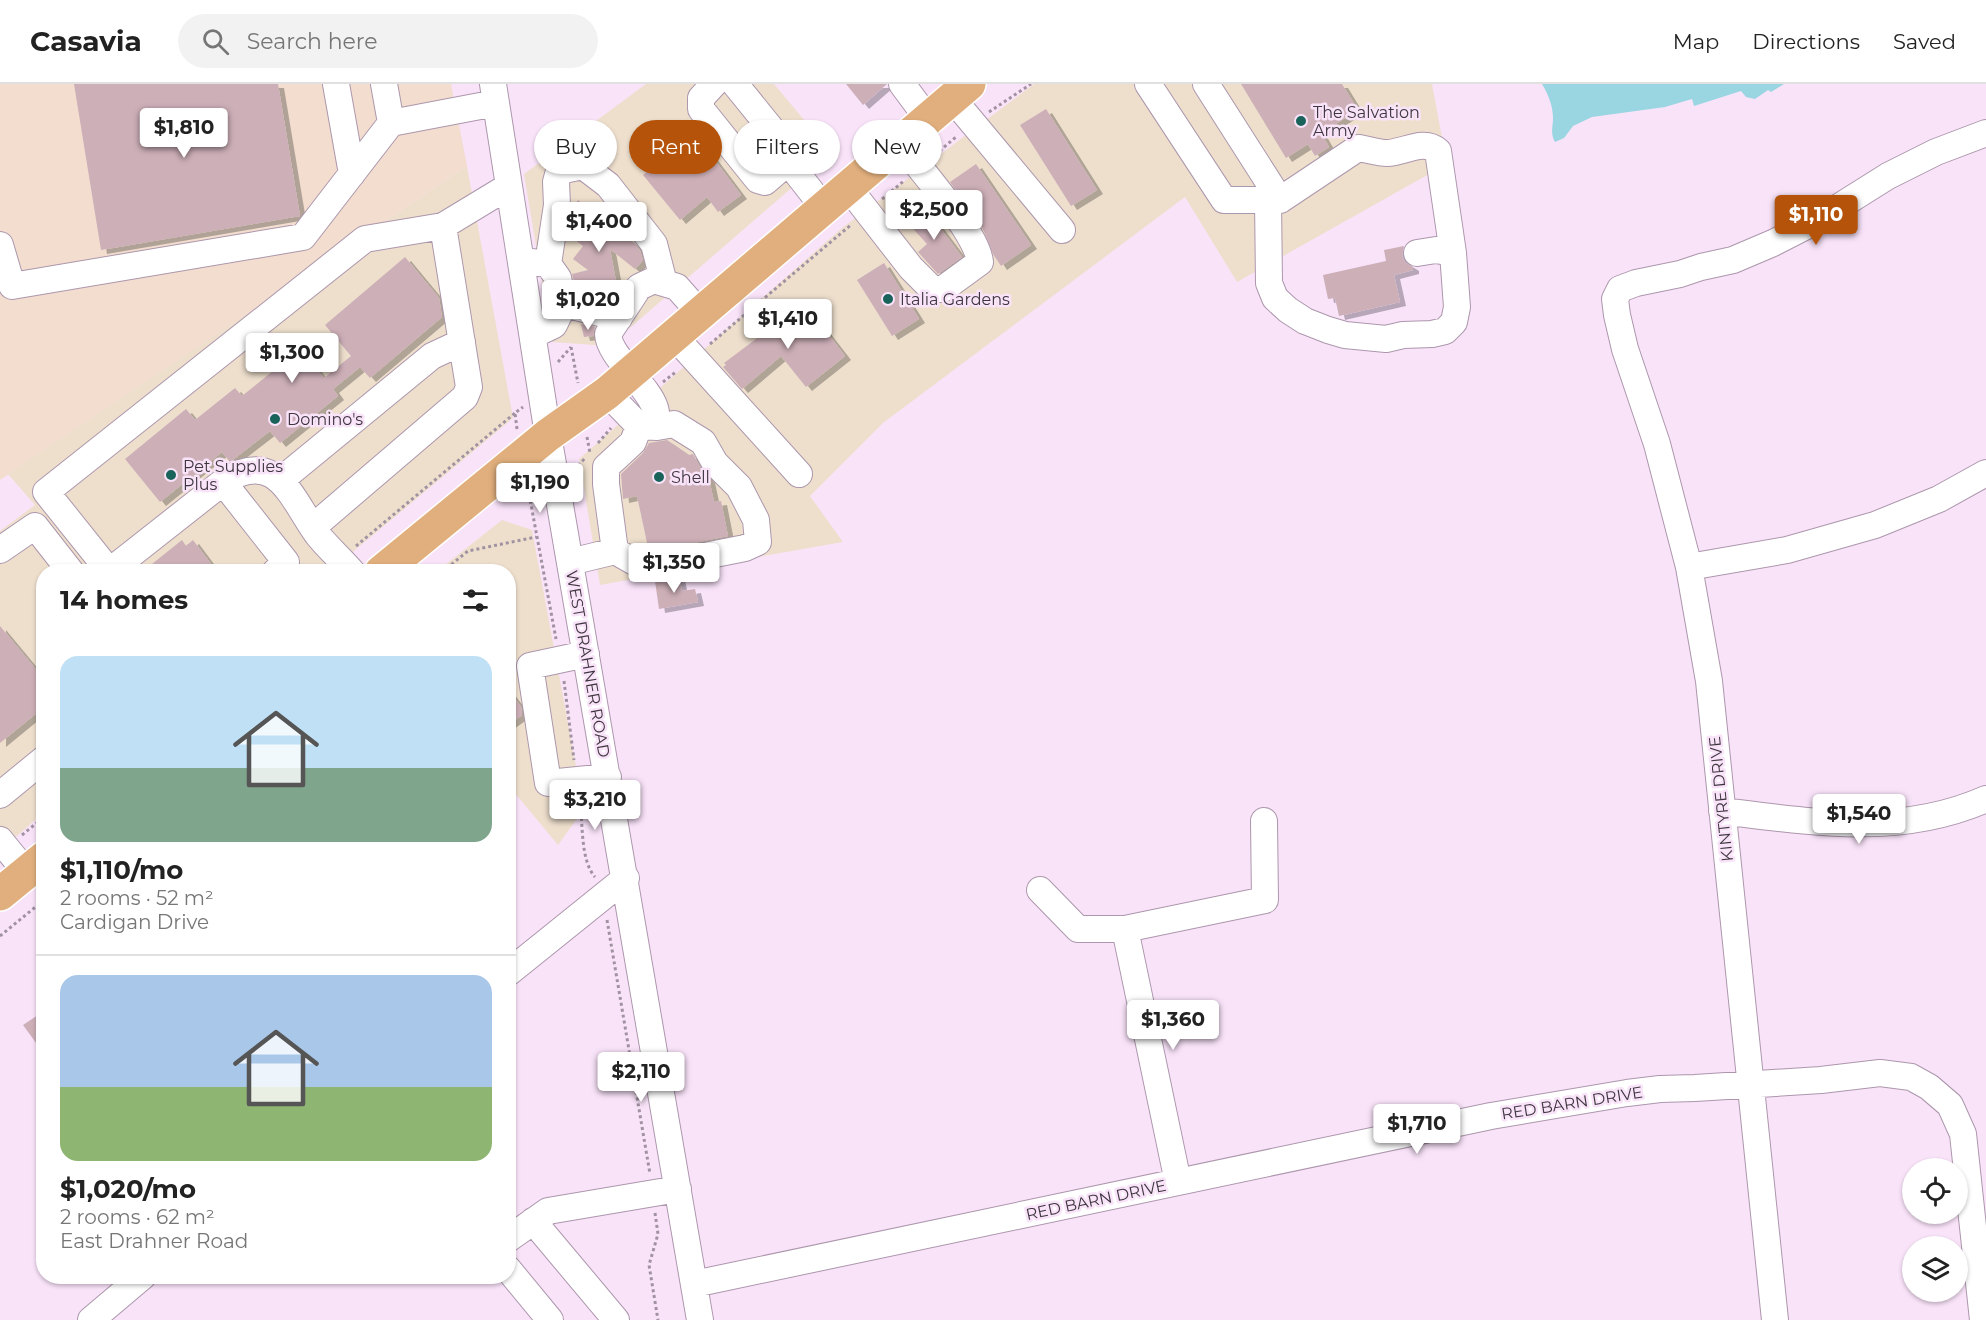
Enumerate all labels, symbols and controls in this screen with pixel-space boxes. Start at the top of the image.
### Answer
search box [178,14,598,68]
text: Casavia [30,24,142,58]
icon: search [199,25,232,58]
text: Search here [247,28,378,55]
text: Map [1673,29,1719,54]
text: Directions [1752,29,1860,54]
text: Saved [1893,29,1956,54]
place label: The Salvation Army [1313,103,1420,140]
pin: $1,810 [135,108,233,159]
marker: The Salvation Army [1294,114,1308,128]
text: $1,810 [154,115,214,139]
chip: Buy [534,120,617,174]
chip: Rent [629,120,722,174]
chip: Filters [734,120,840,174]
chip: New [852,120,942,174]
pin: $2,500 [885,190,983,241]
pin: $1,110 [1767,195,1865,246]
text: $2,500 [899,197,969,221]
pin: $1,400 [550,202,648,253]
text: $1,110 [1789,202,1843,226]
text: $1,400 [566,209,632,233]
pin: $1,020 [539,280,637,331]
text: $1,020 [556,287,620,311]
place label: Italia Gardens [900,290,1010,309]
marker: Italia Gardens [881,292,895,306]
pin: $1,410 [739,299,837,350]
text: $1,410 [758,306,818,330]
pin: $1,300 [243,333,341,384]
text: $1,300 [260,340,324,364]
place label: Domino's [287,410,363,429]
marker: Domino's [268,412,282,426]
place label: Pet Supplies Plus [183,457,283,494]
pin: $1,190 [491,463,589,514]
marker: Pet Supplies Plus [164,468,178,482]
place label: Shell [671,468,710,487]
text: $1,190 [510,470,570,494]
marker: Shell [652,470,666,484]
pin: $1,350 [625,543,723,594]
text: $1,350 [643,550,705,574]
street label: WEST DRAHNER ROAD [562,569,614,759]
text: 14 homes [60,584,188,616]
icon: filters [459,584,492,617]
icon: home [222,695,330,803]
street label: KINTYRE DRIVE [1705,735,1737,863]
pin: $3,210 [546,780,644,831]
text: $3,210 [563,787,627,811]
pin: $1,540 [1810,794,1908,845]
text: $1,540 [1827,801,1891,825]
text: $1,110/mo [60,854,183,886]
text: 2 rooms · 52 m² [60,886,214,910]
text: Cardigan Drive [60,910,209,934]
pin: $1,360 [1124,1000,1222,1051]
text: $1,360 [1141,1007,1205,1031]
icon: home [222,1014,330,1122]
pin: $2,110 [592,1052,690,1103]
text: $2,110 [612,1059,670,1083]
street label: RED BARN DRIVE [1500,1082,1644,1124]
pin: $1,710 [1368,1104,1466,1155]
text: $1,710 [1387,1111,1447,1135]
map controls [1902,1158,1968,1302]
button: locate [1902,1158,1968,1224]
text: $1,020/mo [60,1173,196,1205]
street label: RED BARN DRIVE [1024,1176,1168,1224]
text: 2 rooms · 62 m² [60,1205,215,1229]
text: East Drahner Road [60,1229,248,1253]
button: layers [1902,1236,1968,1302]

